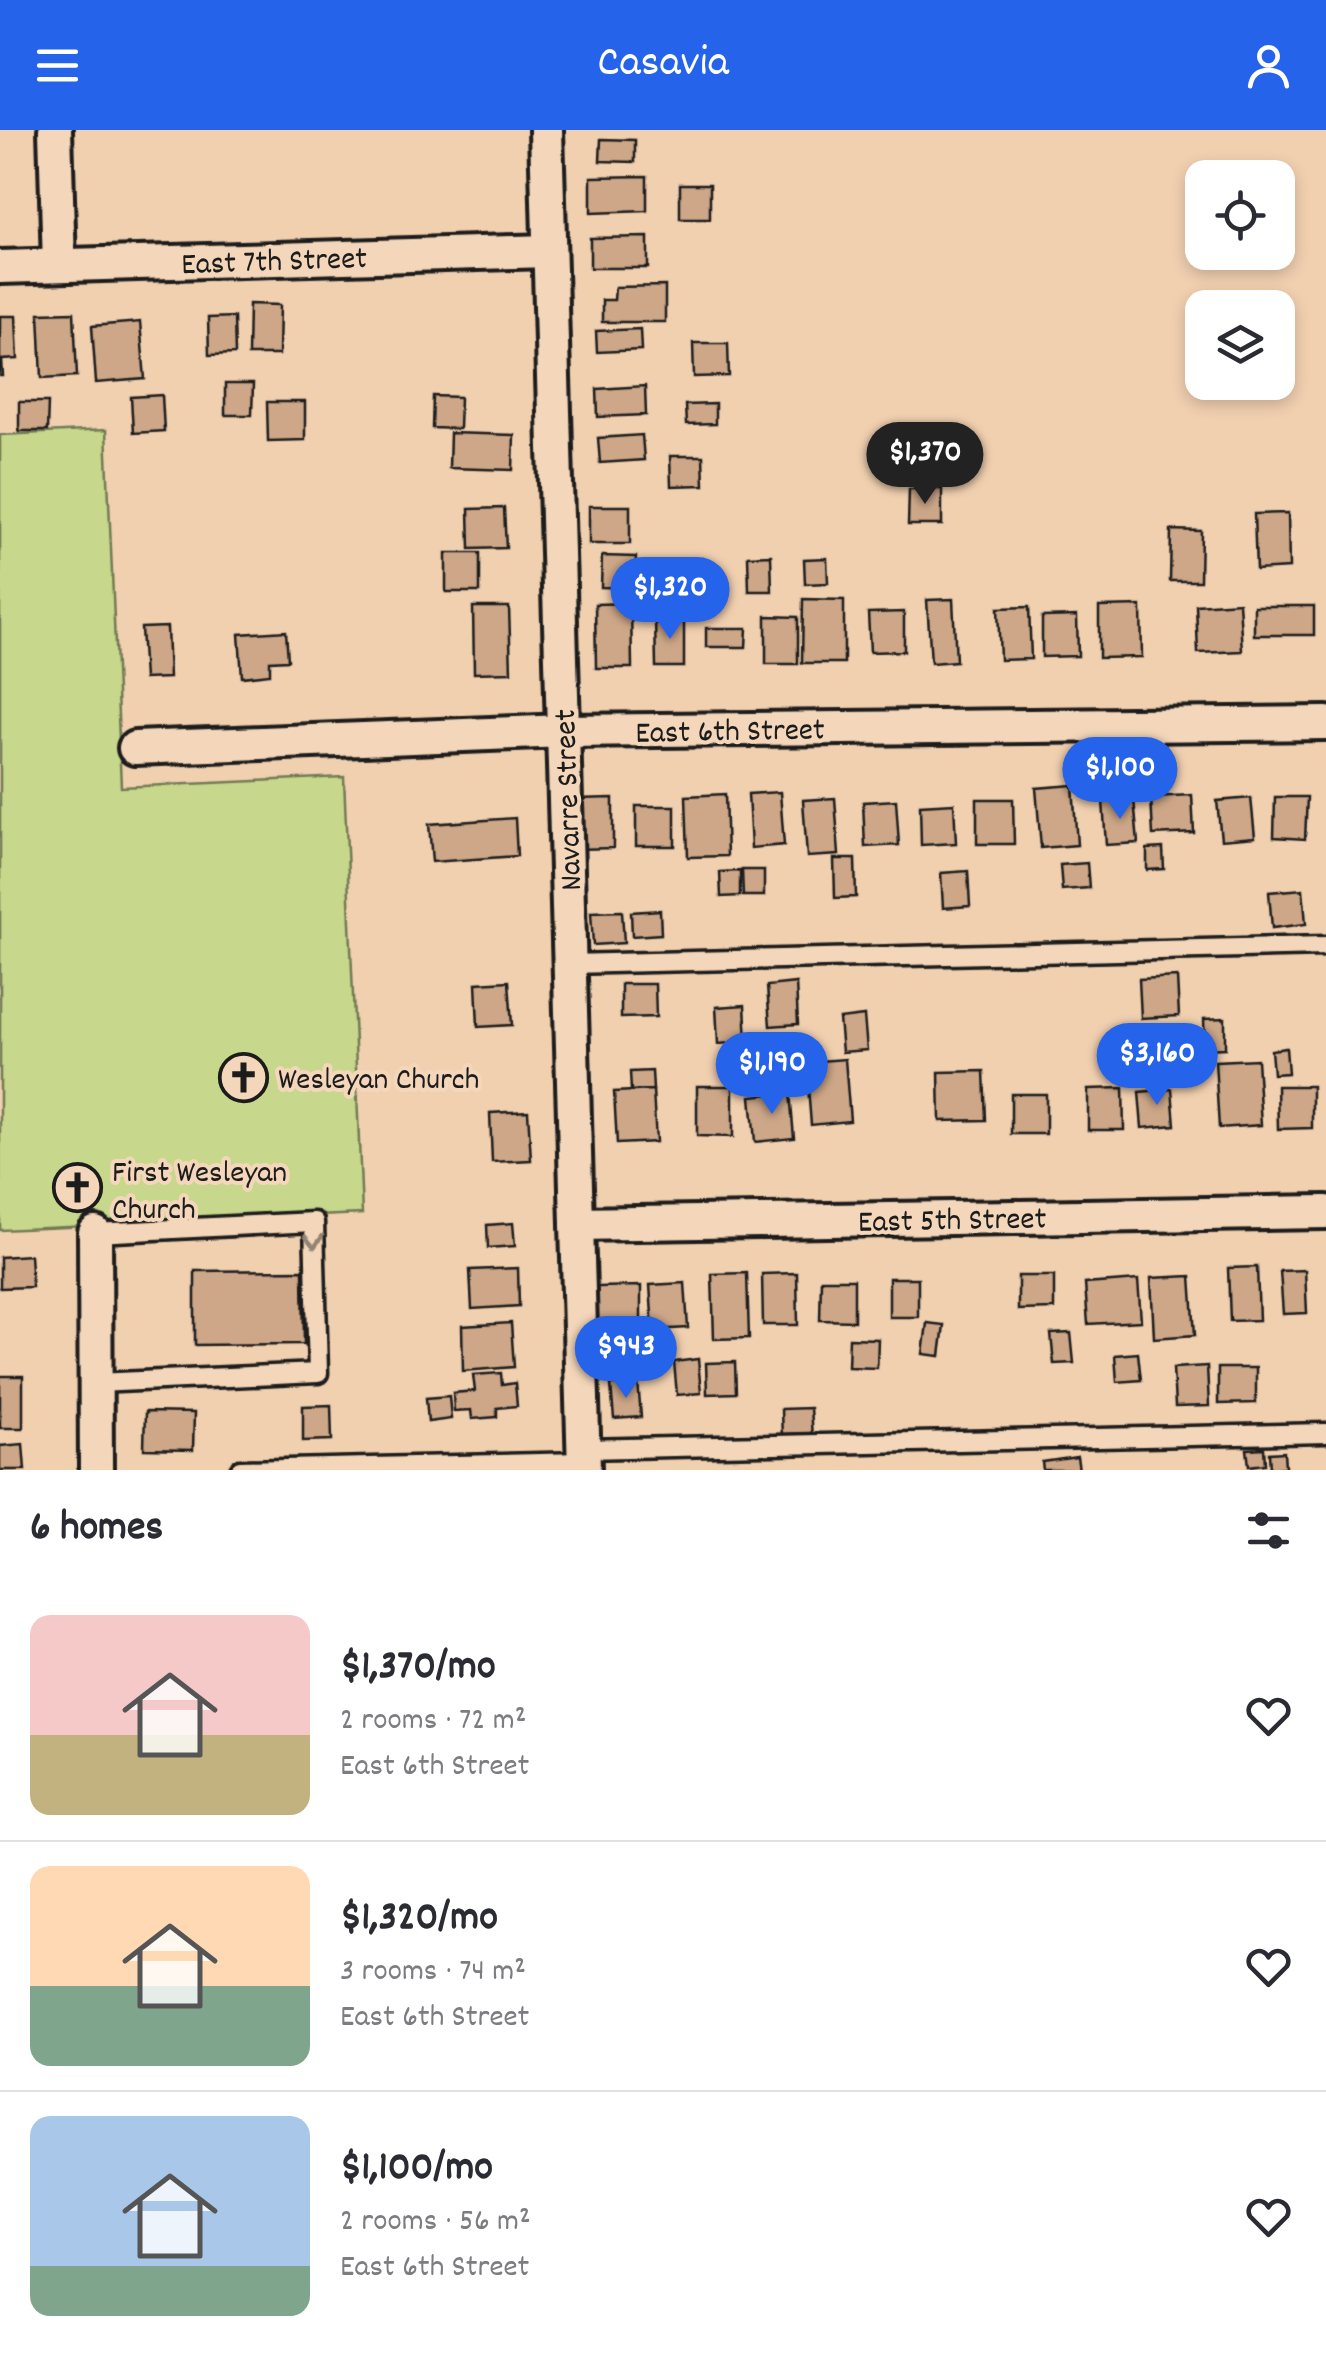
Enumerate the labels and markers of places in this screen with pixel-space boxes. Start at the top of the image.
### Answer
pin: $1,370 [844,422,1006,507]
pin: $1,320 [589,557,751,642]
pin: $1,100 [1039,737,1201,822]
pin: $3,160 [1076,1023,1238,1108]
pin: $1,190 [691,1032,853,1117]
church icon: Wesleyan Church [217,1051,269,1103]
place label: Wesleyan Church [278,1059,479,1105]
place label: First Wesleyan Church [112,1152,287,1235]
church icon: First Wesleyan Church [51,1162,103,1214]
pin: $943 [567,1316,685,1401]

